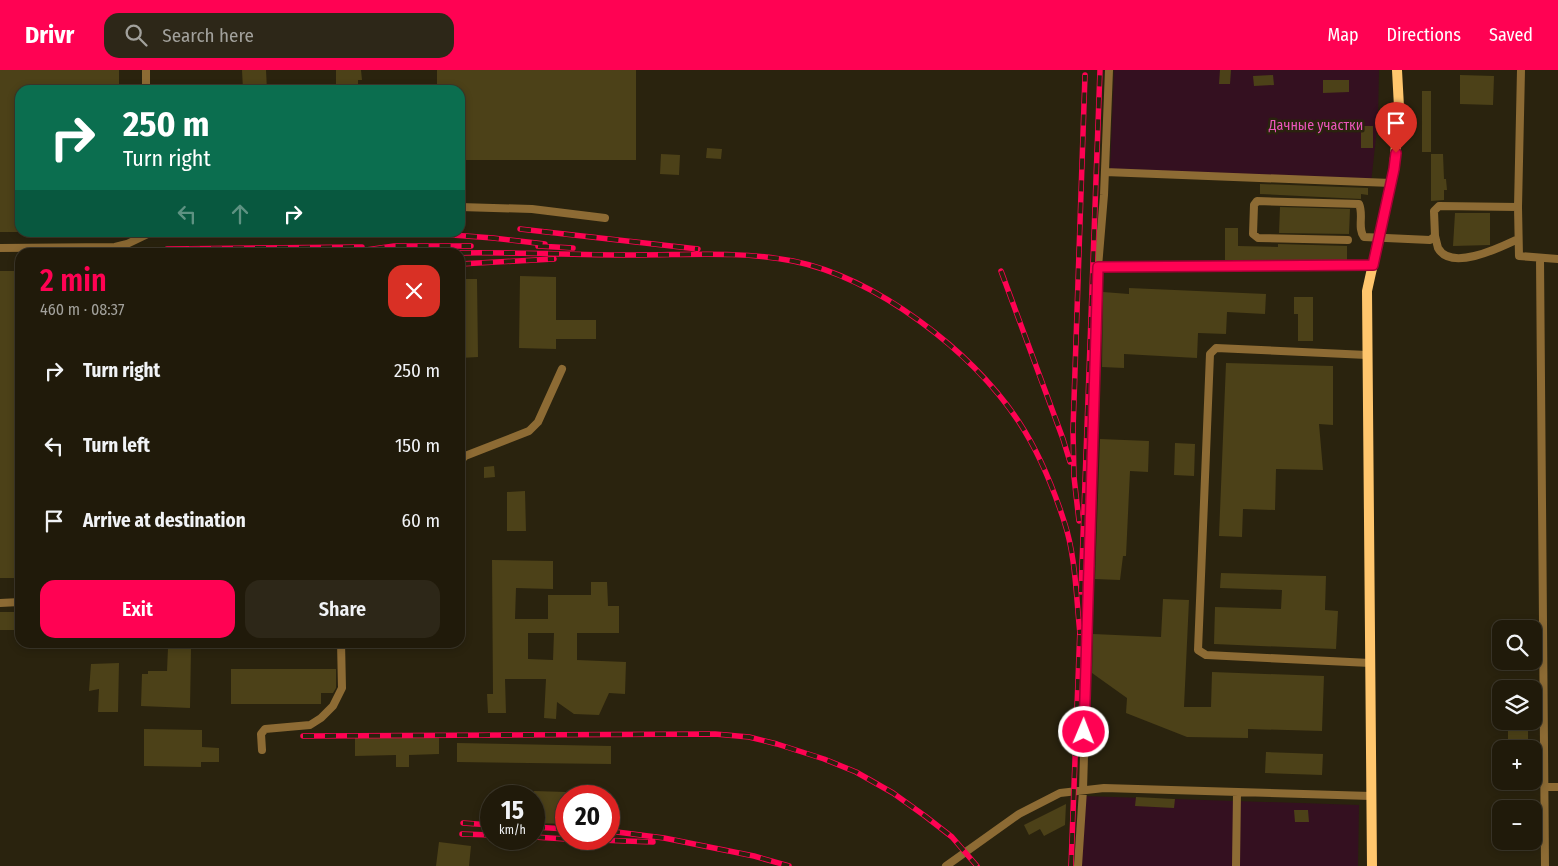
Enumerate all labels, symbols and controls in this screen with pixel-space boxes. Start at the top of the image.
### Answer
search box [104,13,454,58]
text: Drivr [25,21,74,49]
icon: search [122,21,150,49]
text: Search here [162,24,254,47]
text: Map [1327,24,1359,46]
text: Directions [1387,24,1461,46]
text: Saved [1489,24,1533,46]
pin [1375,102,1417,153]
text: 250 m [123,103,210,145]
icon: right [40,105,105,170]
icon: arrive [1382,109,1410,137]
park label: Дачные участки [1268,117,1363,134]
text: Turn right [123,145,211,172]
icon: left [173,200,201,228]
icon: ahead [226,200,254,228]
icon: right [279,200,307,228]
text: 2 min [40,263,107,299]
button: close [388,265,440,317]
text: 460 m · 08:37 [40,300,124,319]
icon: right [40,357,68,385]
text: Turn right [83,359,160,382]
text: 250 m [394,359,440,382]
icon: left [40,432,68,460]
text: Turn left [83,434,150,457]
text: 150 m [395,434,440,457]
icon: arrive [40,507,68,535]
text: Arrive at destination [83,509,246,532]
text: 60 m [402,509,440,532]
button: Exit [40,580,235,638]
button: Share [245,580,440,638]
map controls [1492,620,1542,850]
button: search [1492,620,1542,670]
button: layers [1492,680,1542,730]
position arrow [1057,705,1109,757]
button: + [1492,740,1542,790]
speed limit sign: 20 [555,785,620,850]
text: 15 [501,796,524,826]
button: − [1492,800,1542,850]
text: km/h [499,823,526,837]

